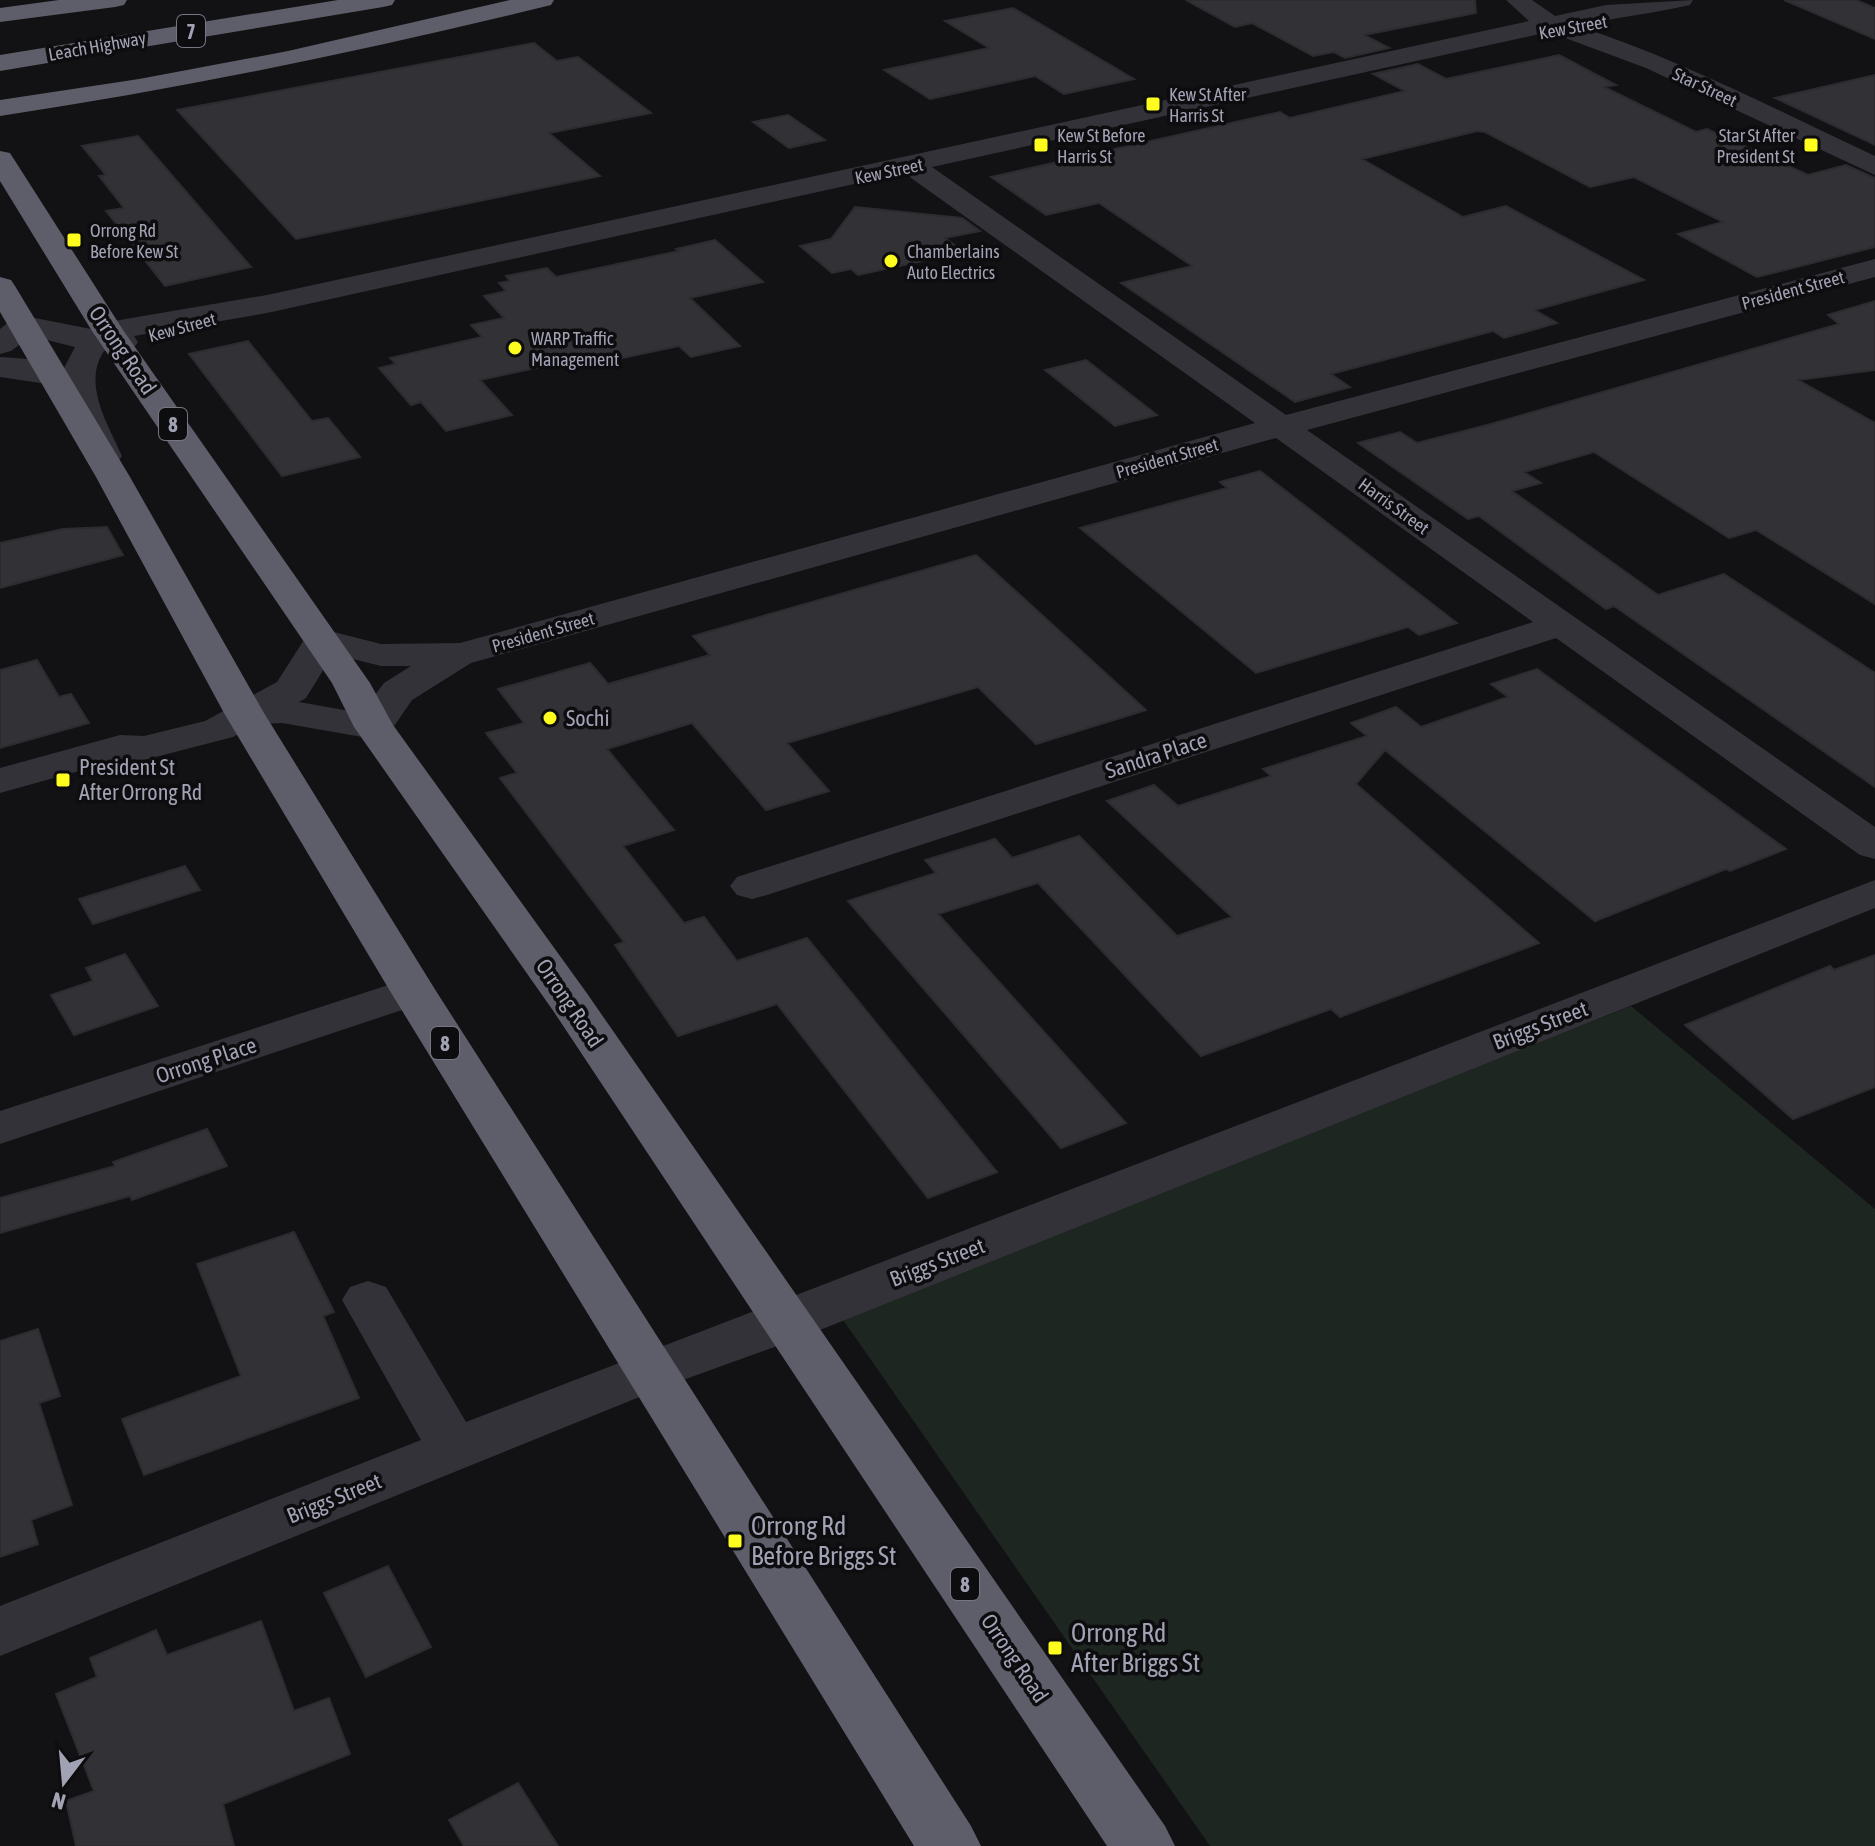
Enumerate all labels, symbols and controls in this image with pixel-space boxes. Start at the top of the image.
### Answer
street label: Kew Street [1537,11,1609,43]
road number: 7 [177,15,205,47]
street label: Leach Highway [47,27,147,65]
street label: Star Street [1670,63,1740,111]
place label: Kew St After Harris St [1169,84,1247,126]
marker: Kew St After Harris St [1144,95,1162,113]
place label: Kew St Before Harris St [1057,125,1146,167]
place label: Star St After President St [1716,125,1796,167]
marker: Kew St Before Harris St [1032,136,1050,154]
marker: Star St After President St [1802,136,1820,154]
street label: Kew Street [853,154,925,188]
place label: Orrong Rd Before Kew St [90,220,179,262]
marker: Orrong Rd Before Kew St [65,231,83,249]
place label: Chamberlains Auto Electrics [907,241,1000,283]
marker: Chamberlains Auto Electrics [882,252,900,270]
street label: President Street [1739,266,1847,314]
street label: Orrong Road [84,301,162,399]
street label: Kew Street [146,308,218,346]
place label: WARP Traffic Management [531,328,619,370]
marker: WARP Traffic Management [506,339,524,357]
road number: 8 [159,408,187,440]
street label: President Street [1113,433,1221,483]
street label: Harris Street [1355,473,1433,539]
street label: President Street [489,607,597,657]
place label: Sochi [566,705,609,731]
marker: Sochi [541,709,559,727]
street label: Sandra Place [1102,726,1210,784]
place label: President St After Orrong Rd [79,754,202,805]
marker: President St After Orrong Rd [54,771,72,789]
street label: Orrong Road [531,954,609,1052]
street label: Briggs Street [1489,995,1591,1055]
road number: 8 [431,1027,459,1059]
street label: Orrong Place [152,1032,260,1088]
street label: Briggs Street [886,1232,988,1292]
street label: Briggs Street [283,1467,385,1529]
place label: Orrong Rd Before Briggs St [751,1511,897,1571]
marker: Orrong Rd Before Briggs St [726,1532,744,1550]
road number: 8 [951,1568,979,1600]
street label: Orrong Road [976,1609,1054,1707]
place label: Orrong Rd After Briggs St [1071,1618,1200,1678]
marker: Orrong Rd After Briggs St [1046,1639,1064,1657]
north arrow [24,1742,104,1822]
text: N [49,1787,68,1816]

